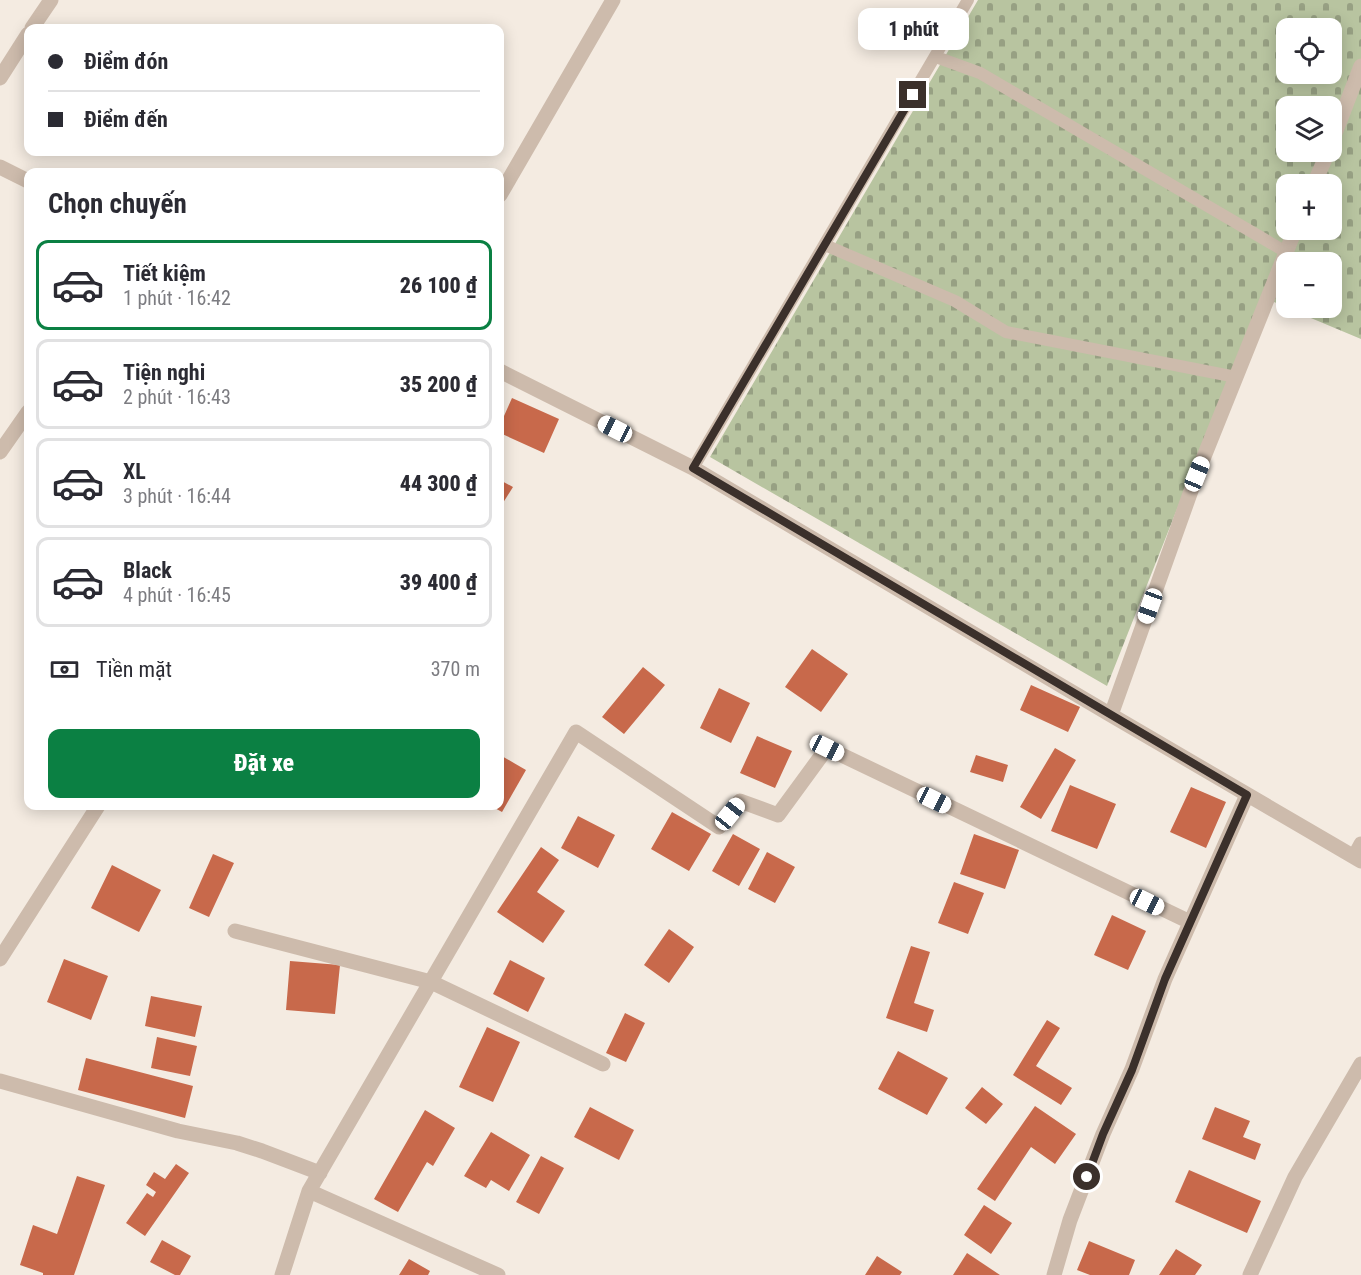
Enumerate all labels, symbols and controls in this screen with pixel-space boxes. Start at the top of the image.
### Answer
callout: 1 phút [858,8,968,50]
text: 1 phút [888,17,939,41]
map controls [1276,18,1342,318]
button: locate [1276,18,1342,84]
text: Điểm đón [84,49,168,74]
route end [899,81,926,108]
button: layers [1276,96,1342,162]
text: Điểm đến [84,107,168,132]
button: + [1276,174,1342,240]
text: Chọn chuyến [48,188,187,220]
button: − [1276,252,1342,318]
icon: car [51,258,105,312]
text: Tiết kiệm [123,261,206,286]
text: 26 100 ₫ [400,273,477,298]
text: 1 phút · 16:42 [123,286,231,310]
icon: car [51,357,105,411]
text: Tiện nghi [123,360,205,385]
text: 35 200 ₫ [400,372,477,397]
text: 2 phút · 16:43 [123,385,231,409]
car [595,413,635,445]
car [1182,454,1212,494]
icon: car [51,456,105,510]
text: XL [123,459,146,484]
text: 44 300 ₫ [400,471,477,496]
text: 3 phút · 16:44 [123,484,231,508]
icon: car [51,555,105,609]
text: Black [123,558,172,583]
text: 39 400 ₫ [400,570,477,595]
text: 4 phút · 16:45 [123,583,231,607]
car [1135,586,1165,626]
icon: cash [48,653,81,686]
text: Tiền mặt [96,657,172,682]
text: 370 m [431,657,480,681]
button: Đặt xe [48,729,480,798]
car [807,732,847,764]
car [914,784,954,816]
car [712,794,748,834]
car [1127,886,1167,918]
route start [1073,1163,1100,1190]

